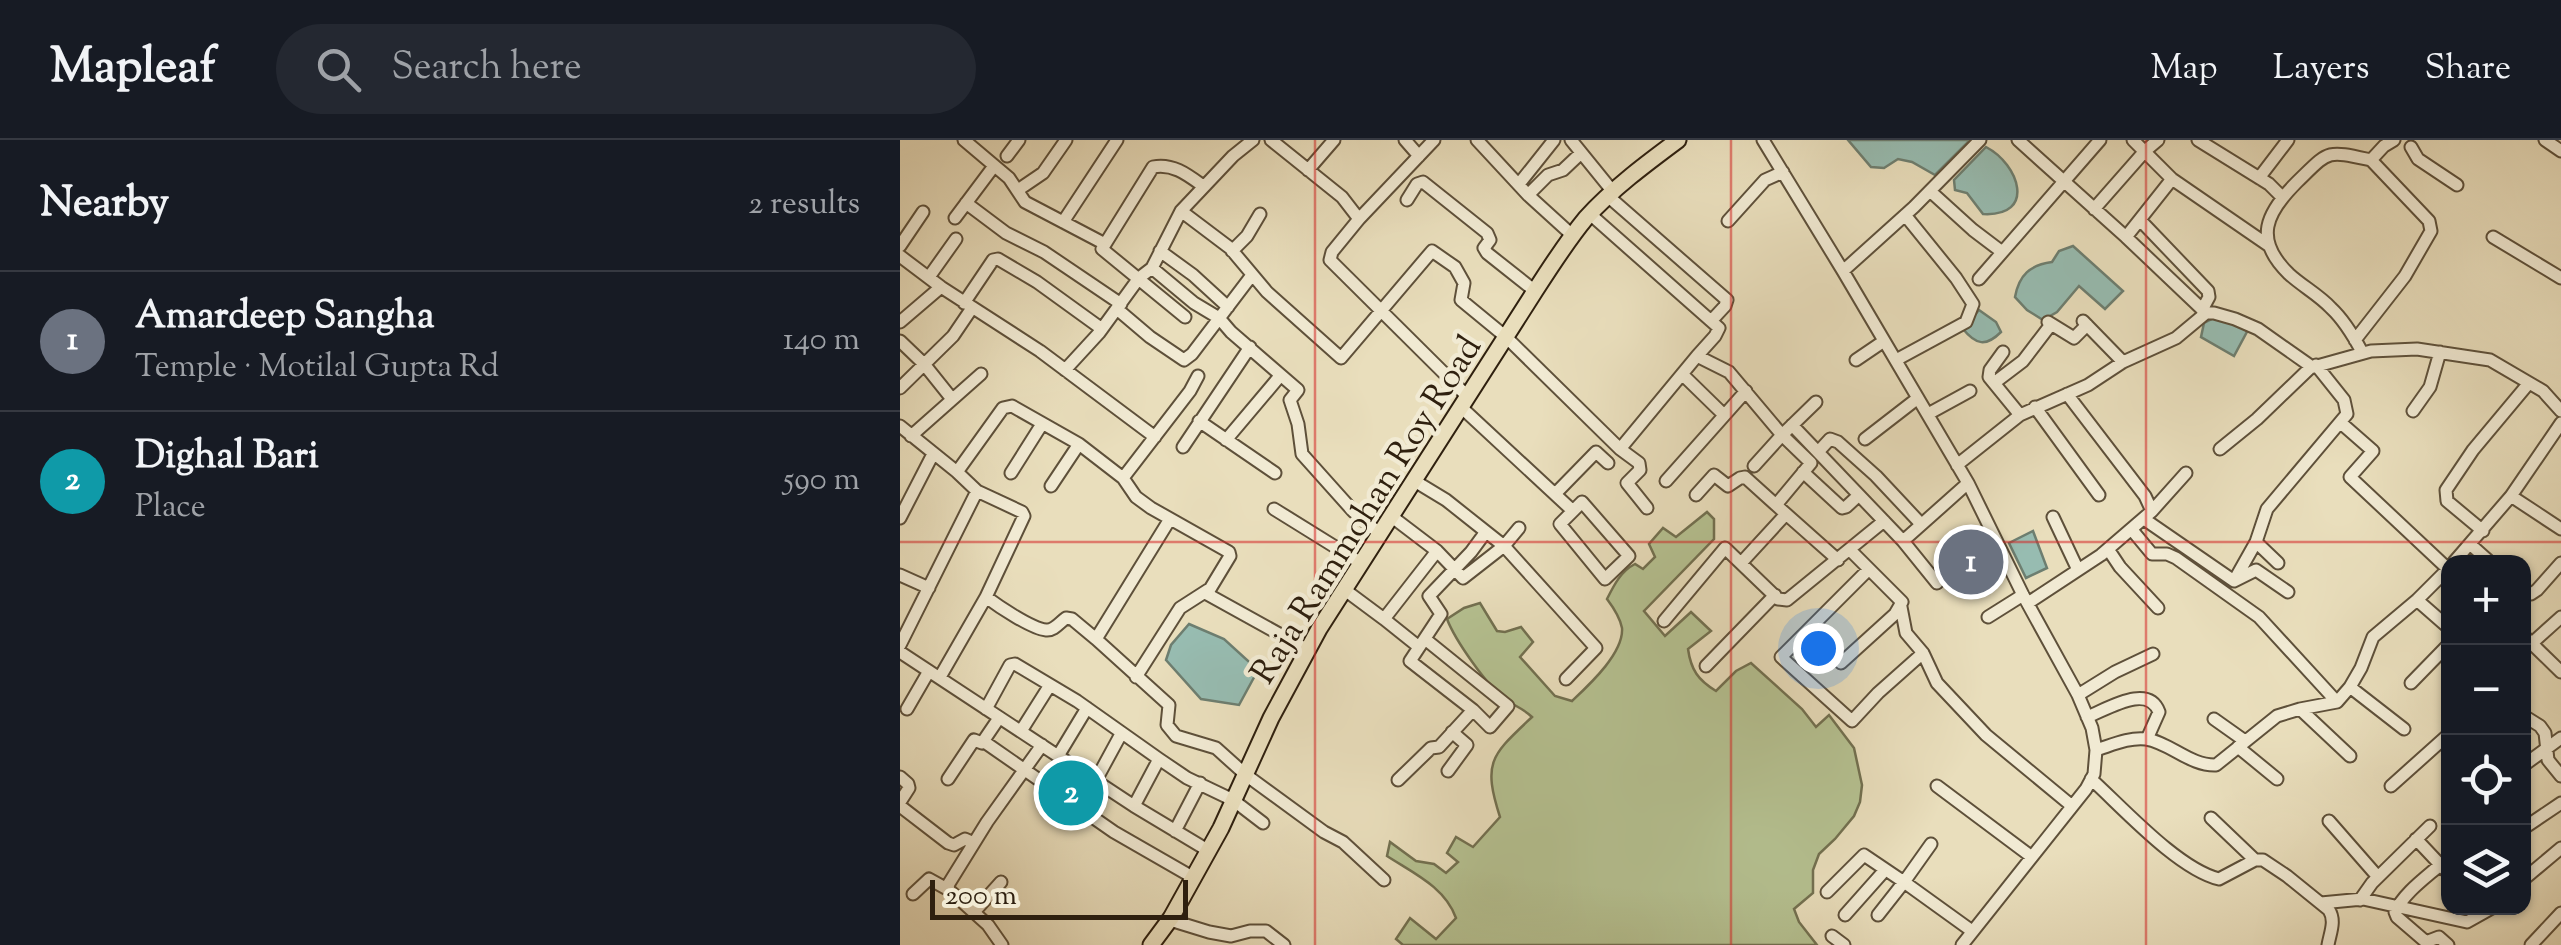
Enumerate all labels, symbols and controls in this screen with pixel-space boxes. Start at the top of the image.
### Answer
search box [276,24,976,114]
text: Mapleaf [50,35,216,104]
icon: search [311,42,366,97]
text: Search here [391,42,582,96]
text: Map [2150,44,2218,95]
text: Layers [2273,44,2370,95]
text: Share [2425,44,2511,95]
text: Nearby [40,175,169,235]
text: 2 results [748,182,860,228]
text: Amardeep Sangha [135,291,434,345]
text: 1 [67,318,78,364]
text: 140 m [783,318,860,364]
street label: Raja Rammohan Roy Road [1240,326,1496,695]
text: Temple · Motilal Gupta Rd [135,345,499,391]
text: Dighal Bari [135,431,319,485]
text: 2 [65,458,80,504]
text: 590 m [783,458,860,504]
text: Place [135,485,206,531]
pin: 1 [1938,524,2004,600]
map controls [2441,555,2531,915]
button: + [2441,555,2531,645]
your location [1793,623,1844,674]
button: − [2441,645,2531,735]
button: locate [2441,735,2531,825]
pin: 2 [1038,756,1104,830]
button: layers [2441,825,2531,915]
scale bar [930,875,1188,920]
text: 200 m [945,877,1017,917]

